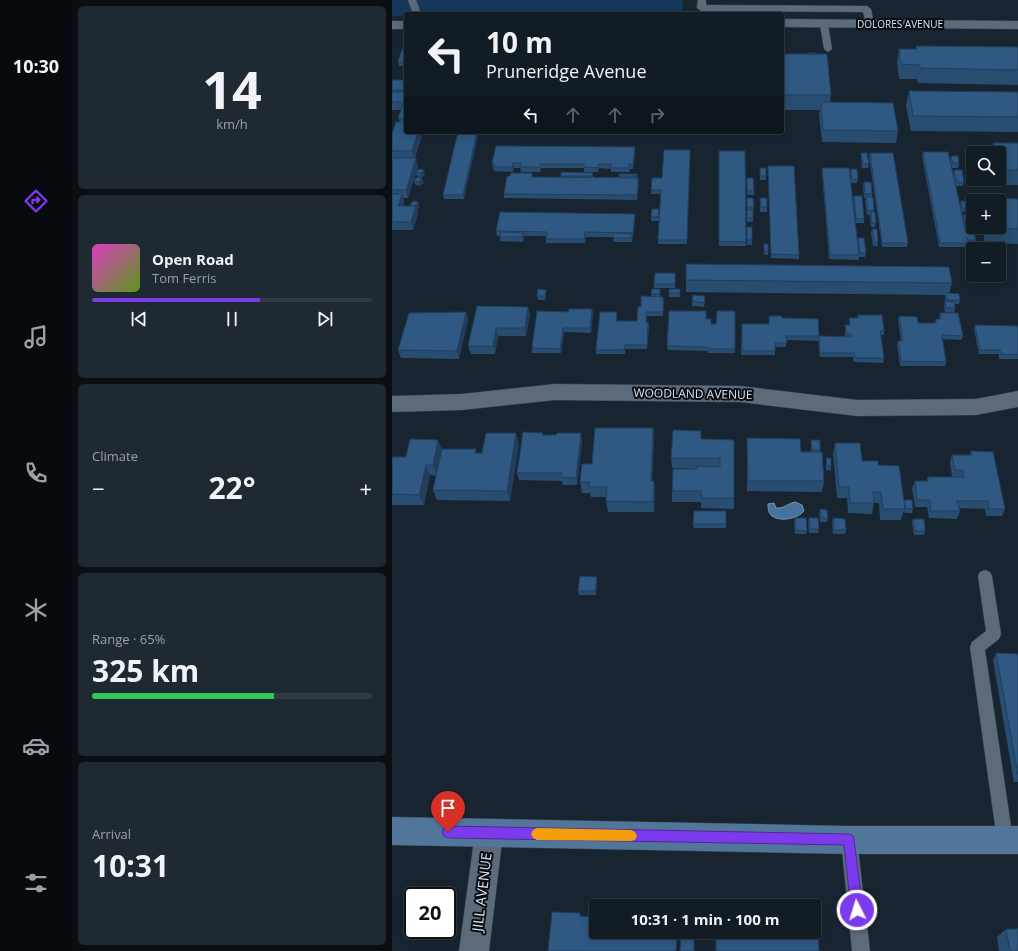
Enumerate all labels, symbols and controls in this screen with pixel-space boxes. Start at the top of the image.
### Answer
street label: DOLORES AVENUE [857,17,943,31]
text: 10 m [486,23,553,61]
icon: left [420,28,472,80]
text: 14 [202,53,262,124]
text: 10:30 [13,54,59,78]
text: Pruneridge Avenue [486,59,647,83]
icon: left [520,104,542,126]
icon: ahead [562,104,584,126]
icon: ahead [604,104,626,126]
icon: right [646,104,668,126]
text: km/h [216,115,248,133]
map controls [966,146,1006,282]
button: search [966,146,1006,186]
icon: directions [22,187,50,215]
button: + [966,194,1006,234]
button: − [966,242,1006,282]
text: Open Road [152,249,234,269]
text: Tom Ferris [152,269,217,287]
icon: previous [128,308,150,330]
icon: pause [221,308,243,330]
icon: next [314,308,336,330]
icon: music [22,323,50,351]
street label: WOODLAND AVENUE [633,384,753,403]
text: Climate [92,447,138,465]
icon: phone [22,459,50,487]
text: 22° [208,467,256,508]
text: − [92,473,105,503]
text: + [359,473,372,503]
icon: climate [22,596,50,624]
text: Range · 65% [92,630,165,648]
text: 325 km [92,650,199,691]
icon: car [22,732,50,760]
pin [431,791,465,832]
icon: arrive [437,797,459,819]
text: Arrival [92,825,131,843]
text: 10:31 [92,845,169,886]
street label: JILL AVENUE [467,851,496,935]
icon: filters [22,869,50,897]
speed limit sign: 20 [404,887,456,939]
position arrow [836,889,878,931]
text: 10:31 · 1 min · 100 m [631,909,779,929]

